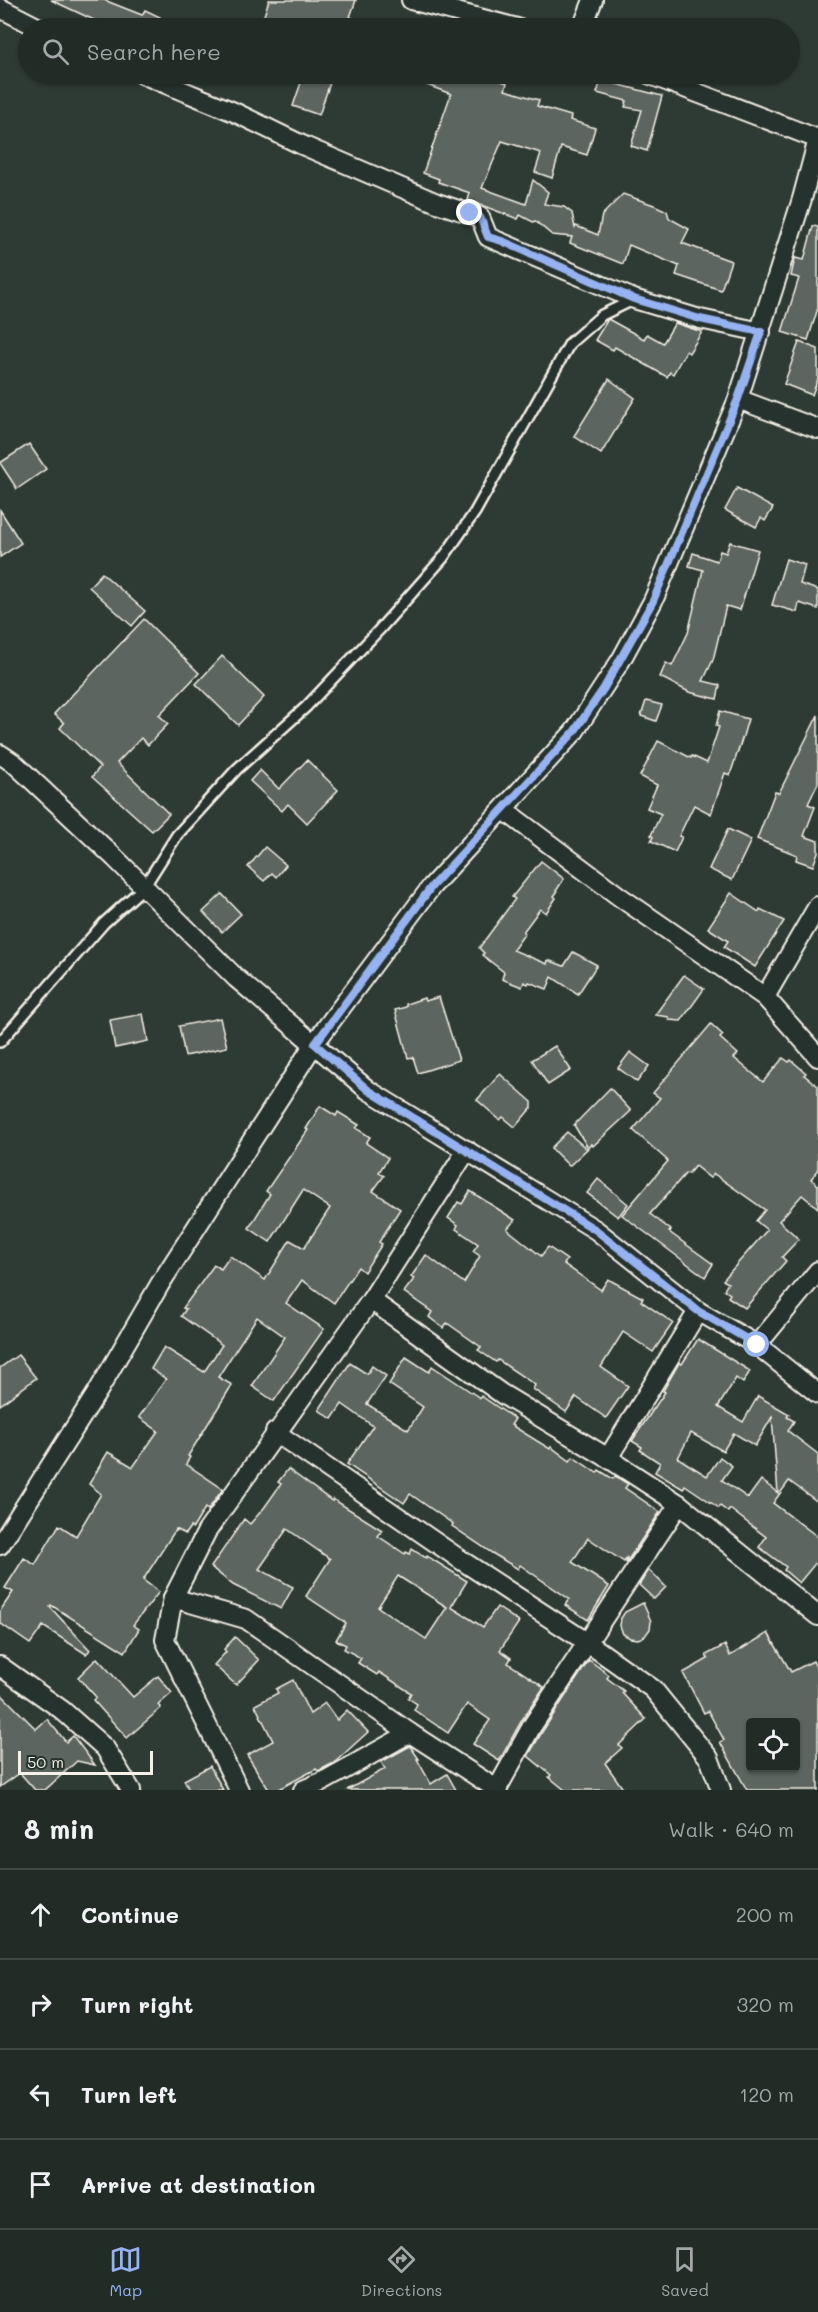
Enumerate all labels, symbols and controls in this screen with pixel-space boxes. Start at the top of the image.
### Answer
search box [18,18,800,84]
icon: search [39,35,72,68]
text: Search here [87,37,221,66]
route end [456,199,482,225]
route start [743,1331,769,1357]
map controls [746,1718,800,1772]
button: locate [746,1718,800,1772]
scale bar [18,1748,153,1776]
text: 50 m [27,1751,64,1772]
text: 8 min [24,1812,94,1846]
text: Walk · 640 m [668,1816,794,1842]
icon: ahead [24,1898,57,1931]
text: Continue [81,1900,179,1929]
text: 200 m [736,1901,794,1927]
icon: right [24,1988,57,2021]
text: Turn right [81,1990,193,2019]
text: 320 m [736,1991,794,2017]
icon: left [24,2078,57,2111]
text: Turn left [81,2080,177,2109]
text: 120 m [739,2081,794,2107]
icon: arrive [24,2168,57,2201]
text: Arrive at destination [81,2170,316,2199]
tab: Map [109,2243,142,2300]
tab: Directions [361,2243,442,2300]
tab: Saved [661,2243,709,2300]

